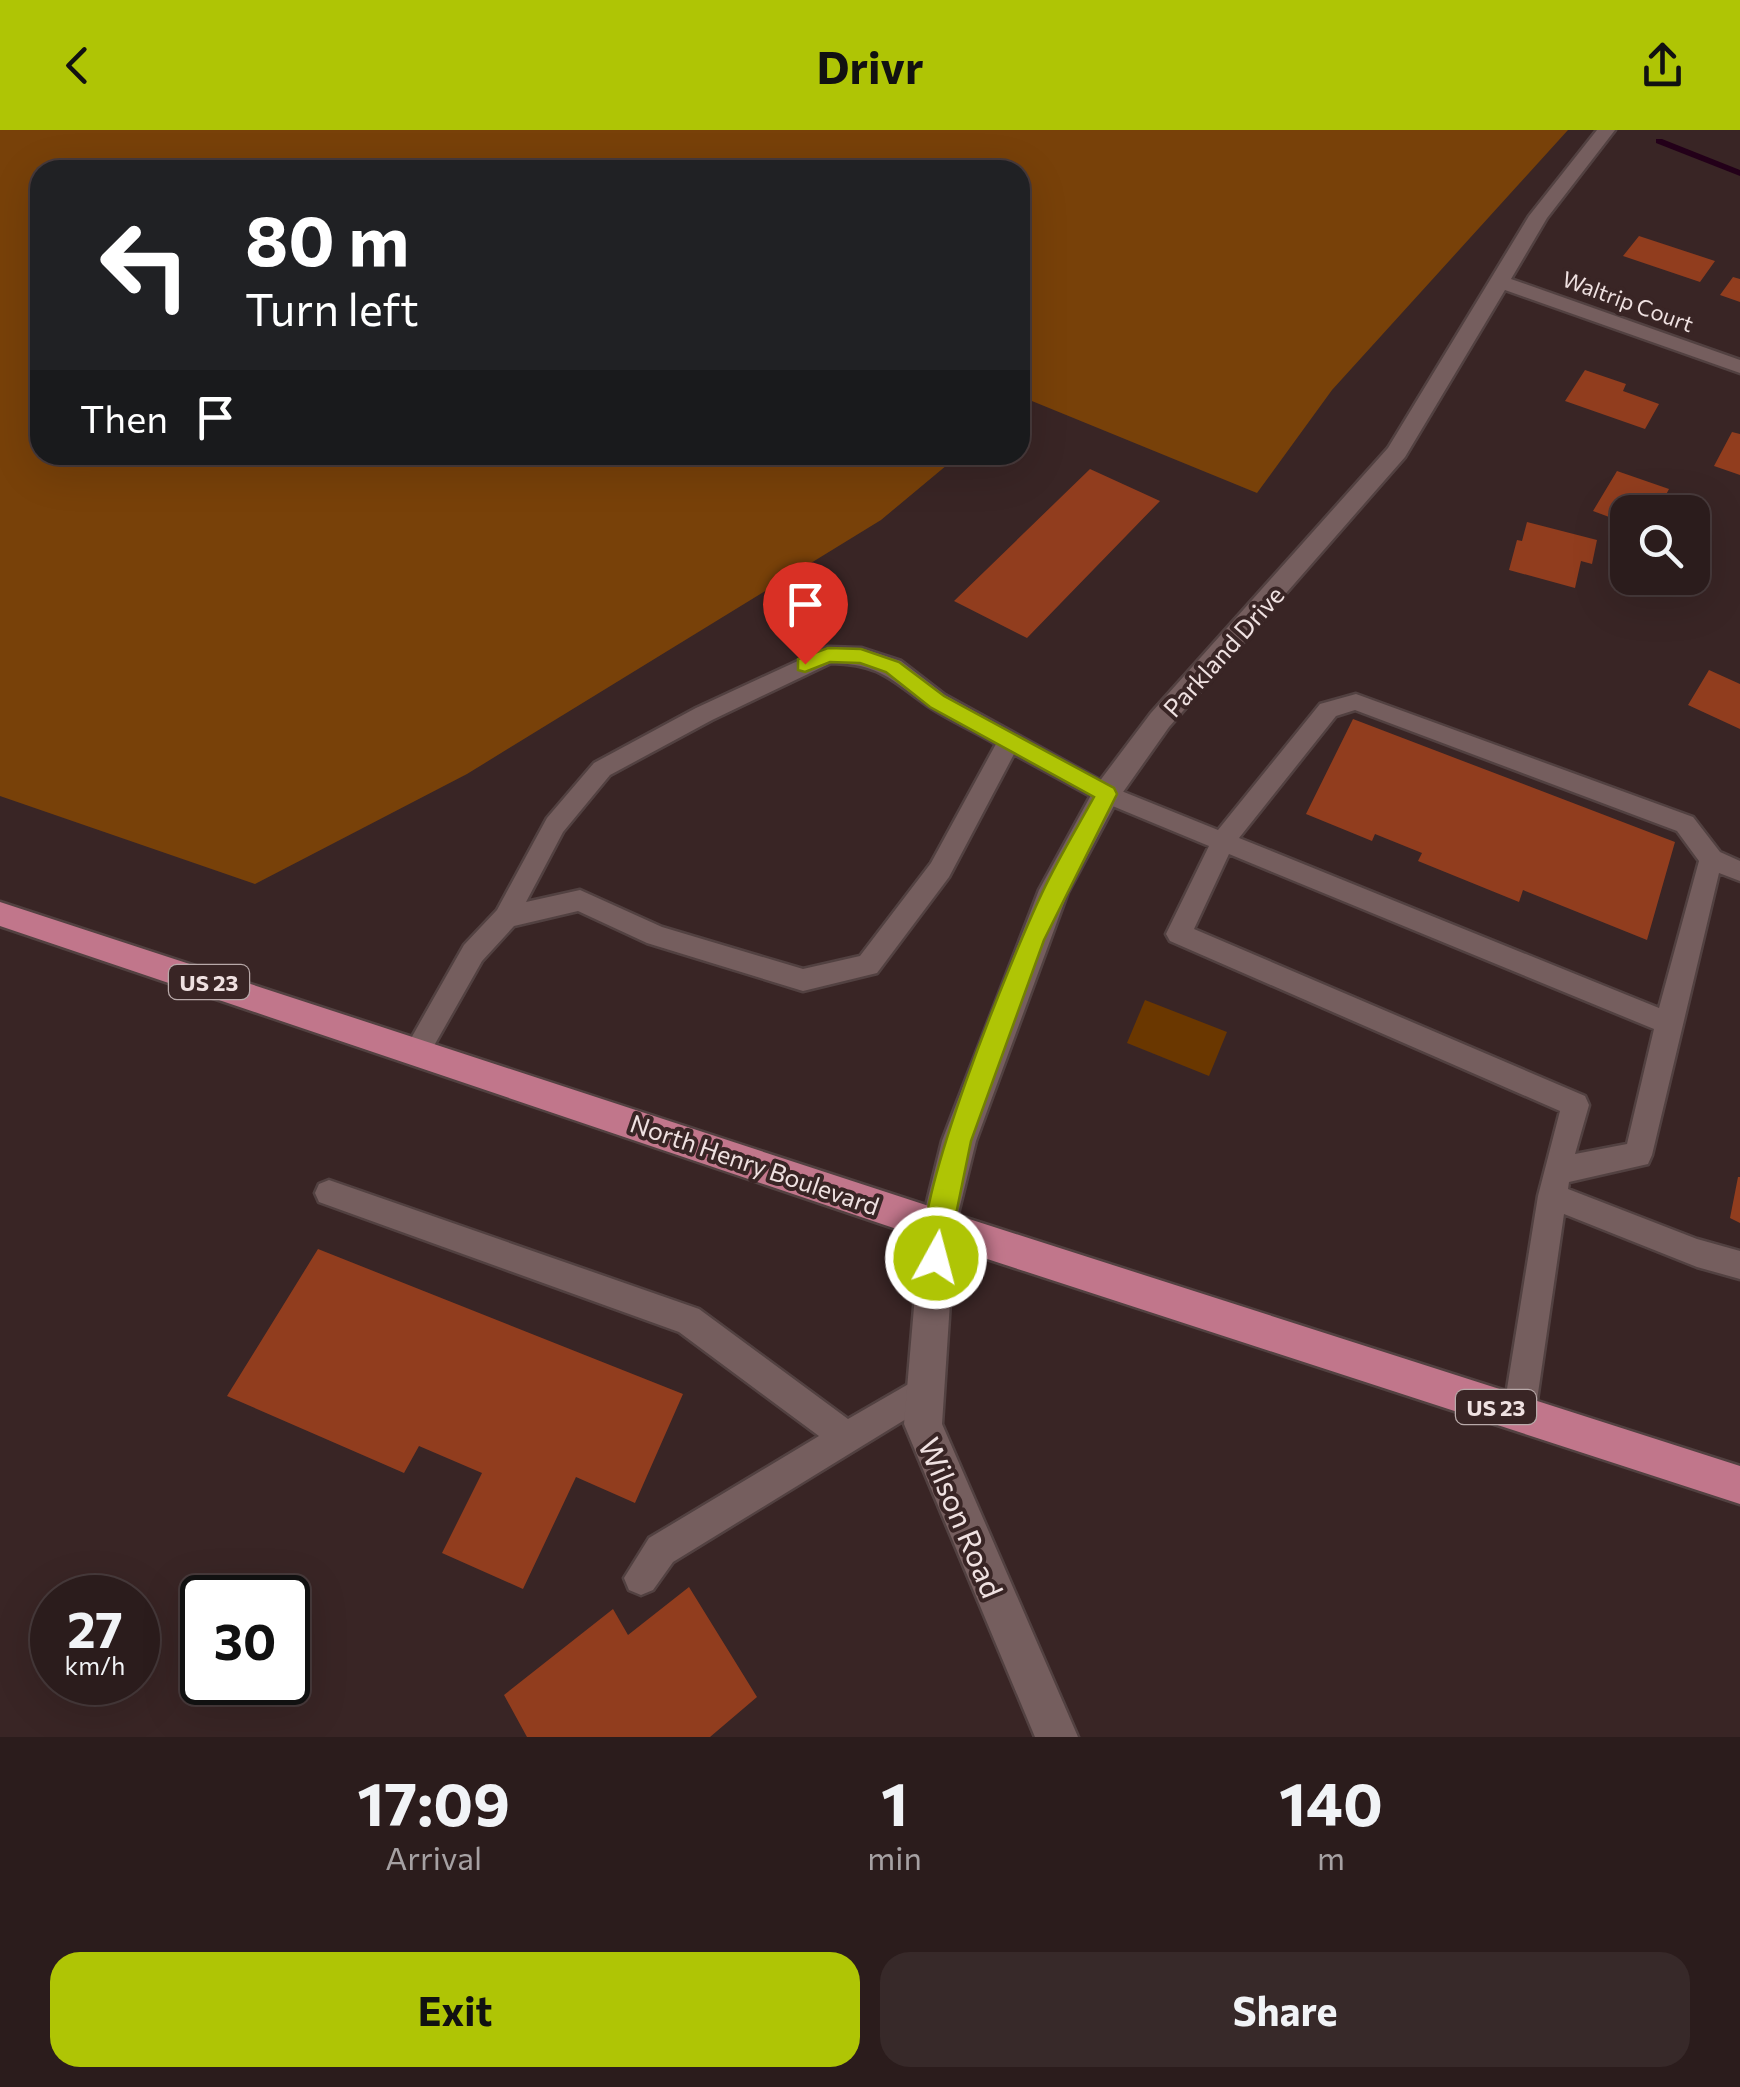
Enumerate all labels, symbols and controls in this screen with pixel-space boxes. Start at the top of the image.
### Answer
icon: back [50,38,105,93]
text: Drivr [816,38,924,93]
icon: share [1635,38,1690,93]
text: 80 m [245,195,409,280]
icon: left [80,200,210,330]
street label: Waltrip Court [1559,265,1697,337]
text: Turn left [245,280,419,335]
icon: arrive [188,390,243,445]
text: Then [80,394,168,441]
map controls [1610,495,1710,595]
button: search [1610,495,1710,595]
pin [763,562,848,665]
icon: arrive [778,577,833,632]
street label: Parkland Drive [1156,579,1290,723]
road number: US 23 [169,965,249,999]
street label: North Henry Boulevard [627,1107,883,1221]
position arrow [884,1206,988,1310]
road number: US 23 [1456,1390,1536,1424]
street label: Wilson Road [912,1431,1012,1603]
speed limit sign: 30 [180,1575,310,1705]
text: 27 [67,1597,123,1658]
text: km/h [65,1650,125,1680]
text: 17:09 [357,1765,510,1838]
text: 1 [881,1765,908,1838]
text: 140 [1279,1765,1383,1838]
text: Arrival [385,1837,482,1877]
text: min [867,1837,922,1877]
text: m [1317,1837,1345,1877]
button: Exit [50,1952,860,2067]
button: Share [880,1952,1690,2067]

